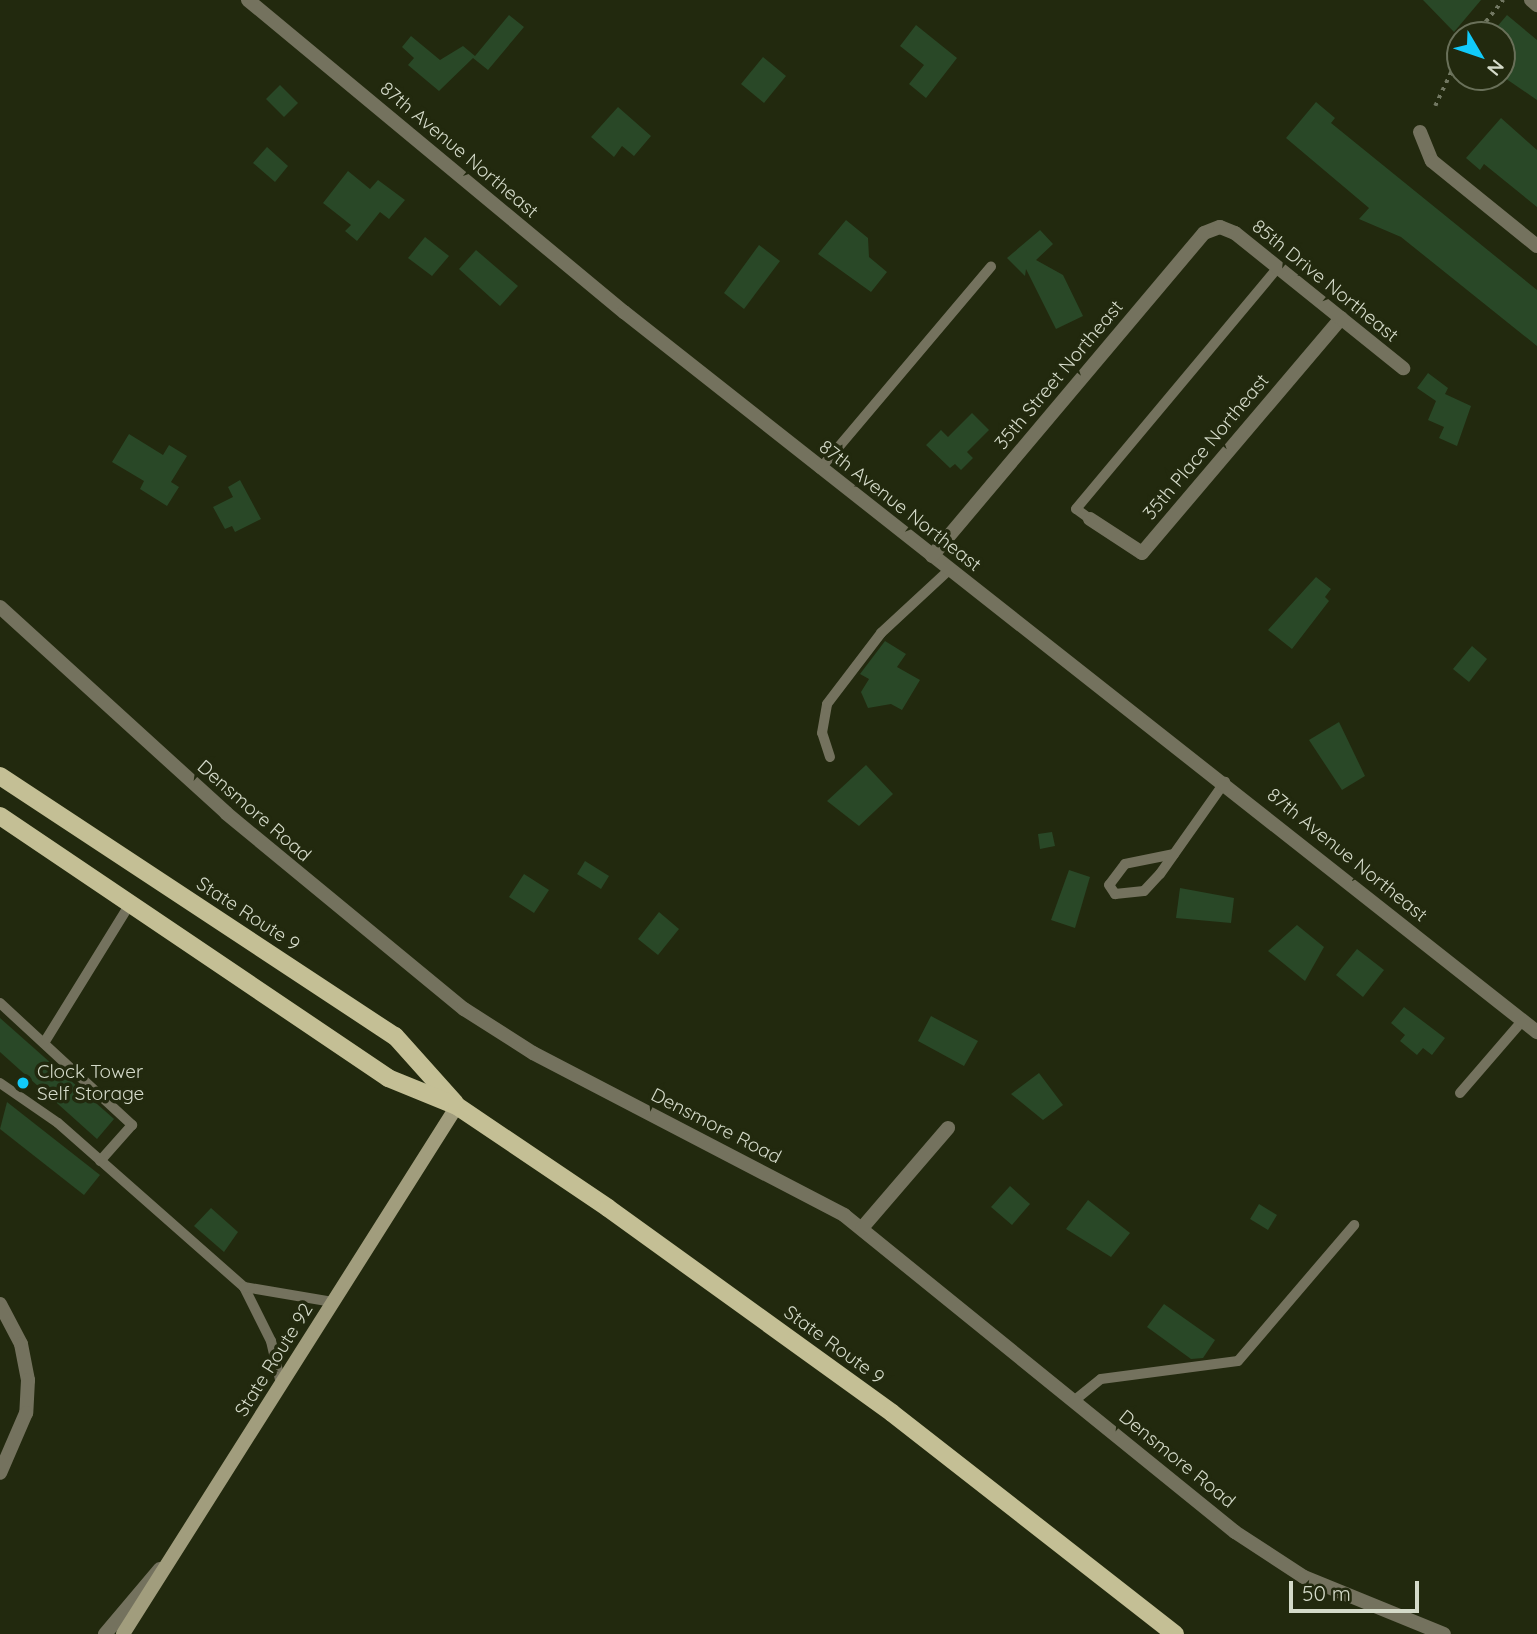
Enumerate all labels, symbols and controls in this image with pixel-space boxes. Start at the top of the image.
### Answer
north arrow [1446,21,1516,91]
text: N [1482,55,1509,81]
street label: 87th Avenue Northeast [375,77,543,223]
street label: 85th Drive Northeast [1247,215,1403,347]
street label: 35th Street Northeast [990,296,1128,454]
street label: 35th Place Northeast [1138,369,1274,525]
street label: 87th Avenue Northeast [814,436,986,576]
street label: Densmore Road [192,755,316,867]
street label: 87th Avenue Northeast [1262,783,1432,927]
street label: State Route 9 [192,872,304,956]
place label: Clock Tower Self Storage [37,1061,144,1105]
marker: Clock Tower Self Storage [15,1075,31,1091]
street label: Densmore Road [647,1083,785,1169]
street label: State Route 92 [230,1299,318,1421]
street label: State Route 9 [779,1301,889,1389]
street label: Densmore Road [1114,1405,1240,1513]
scale bar [1292,1568,1422,1612]
text: 50 m [1302,1580,1351,1606]

